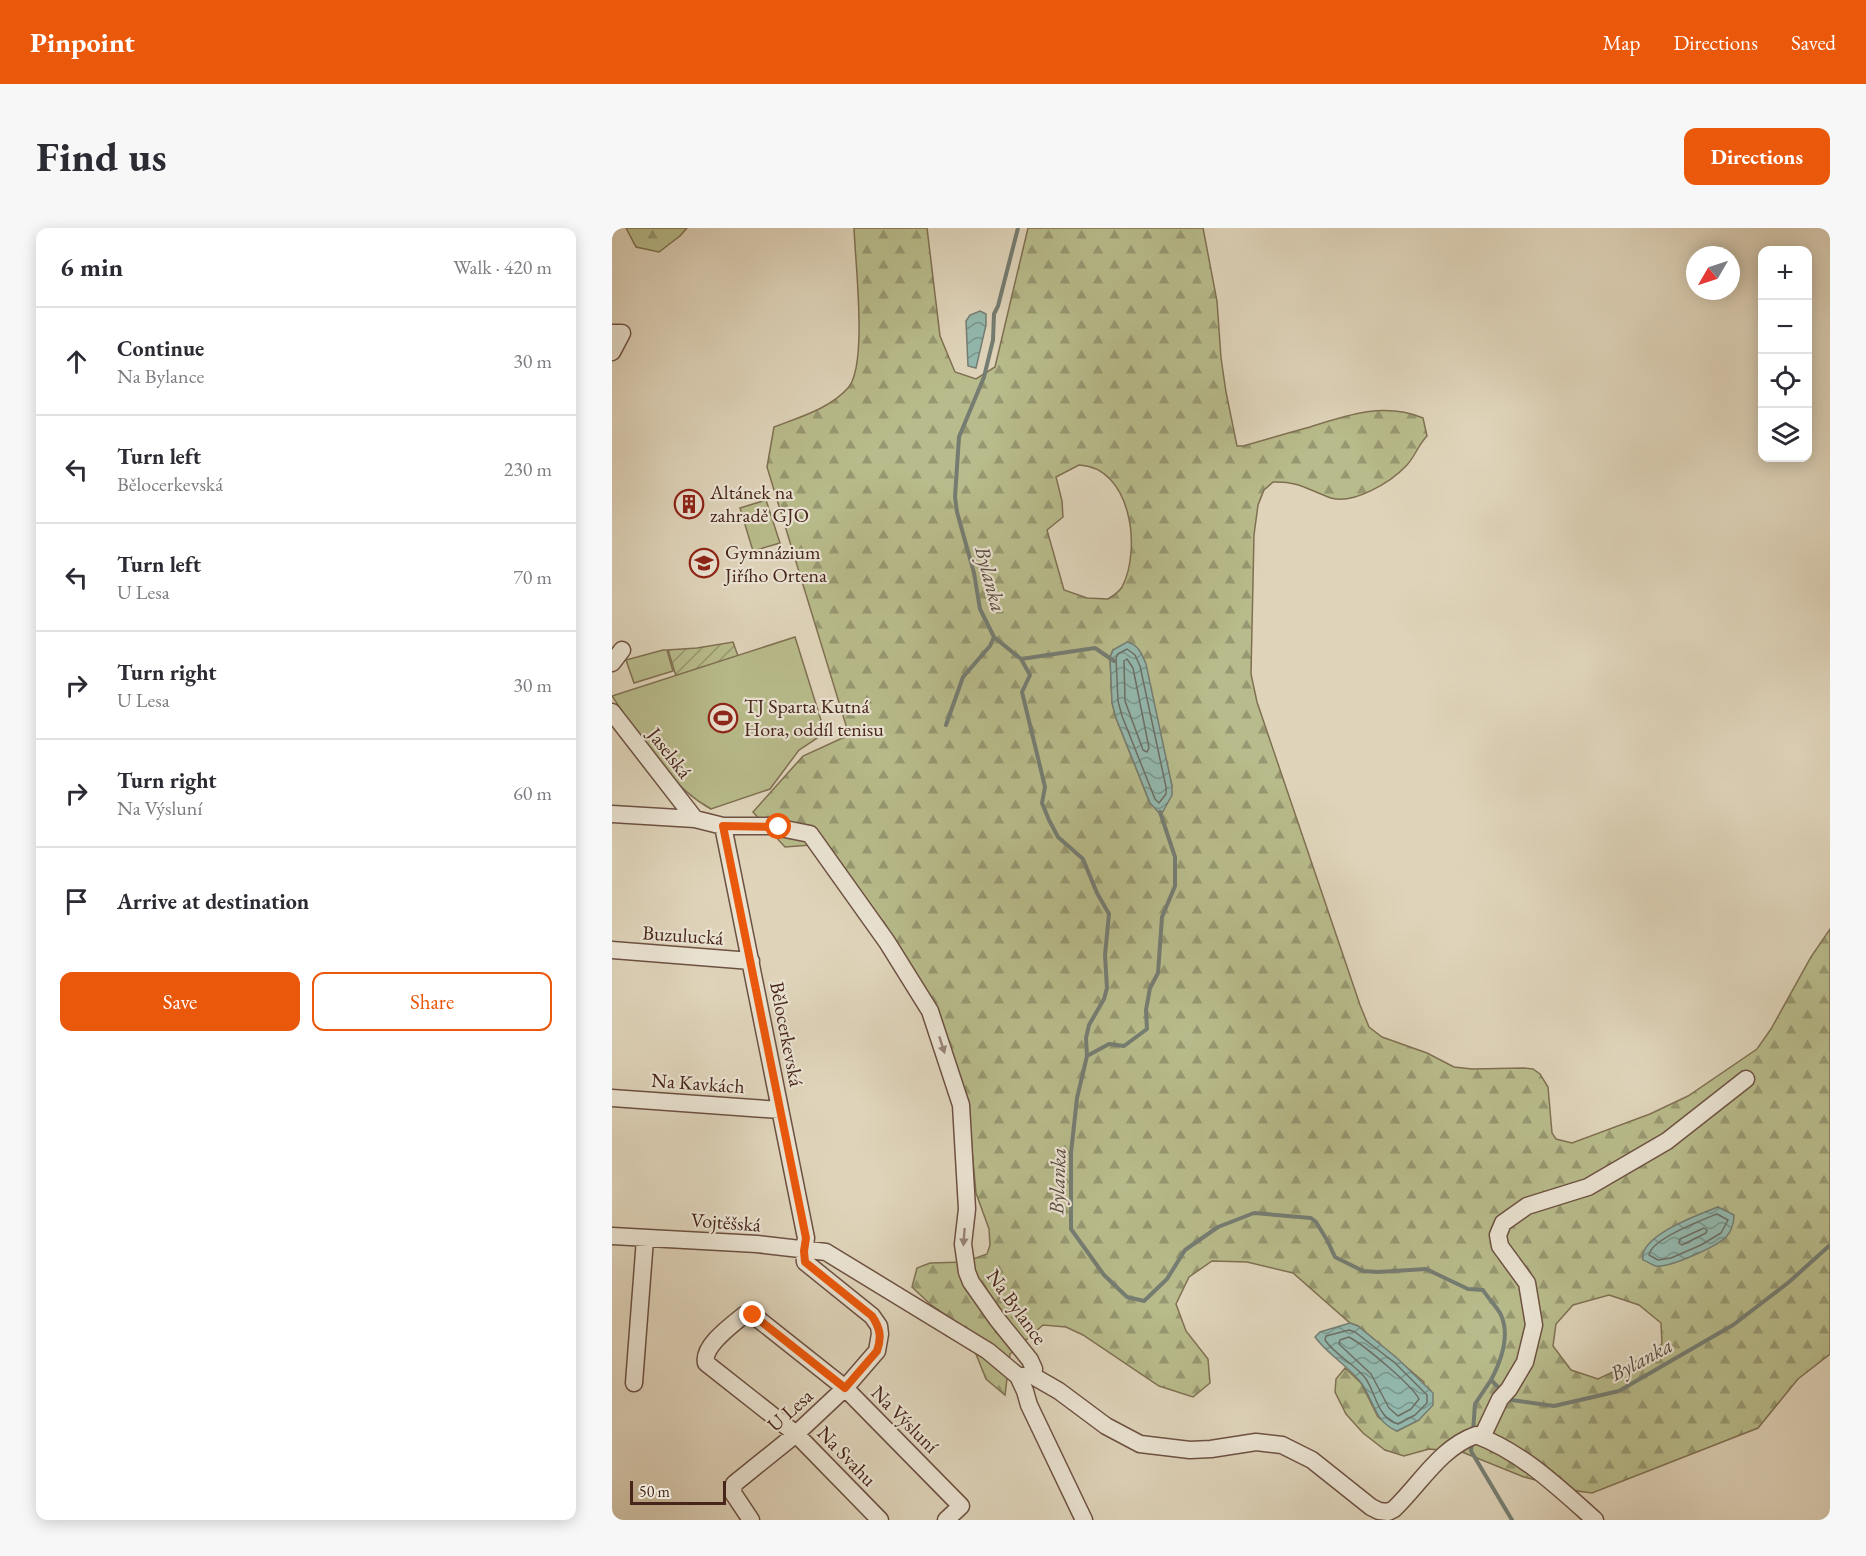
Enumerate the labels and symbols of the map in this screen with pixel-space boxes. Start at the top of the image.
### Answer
north arrow [1686,246,1740,300]
place label: Altánek na zahradě GJO [709,479,809,528]
building icon: Altánek na zahradě GJO [673,488,705,520]
place label: Gymnázium Jiřího Ortena [723,539,827,588]
water label: Bylanka [969,542,1013,615]
school or university icon: Gymnázium Jiřího Ortena [688,547,720,579]
place label: TJ Sparta Kutná Hora, oddíl tenisu [744,693,884,742]
sports icon: TJ Sparta Kutná Hora, oddíl tenisu [707,702,739,734]
street label: Jaselská [641,721,698,784]
route start [765,813,791,839]
street label: Buzulucká [642,919,724,951]
street label: Bělocerkevská [764,979,810,1089]
one-way arrow [938,1036,948,1054]
street label: Na Kavkách [650,1067,746,1099]
water label: Bylanka [1042,1147,1072,1216]
street label: Vojtěšská [690,1207,762,1237]
one-way arrow [960,1227,969,1246]
street label: Na Bylance [981,1264,1053,1350]
route end [739,1301,765,1327]
water label: Bylanka [1604,1331,1677,1387]
street label: Na Výsluní [866,1380,944,1458]
street label: U Lesa [762,1383,818,1437]
street label: Na Svahu [812,1420,883,1492]
scale bar [630,1478,726,1506]

